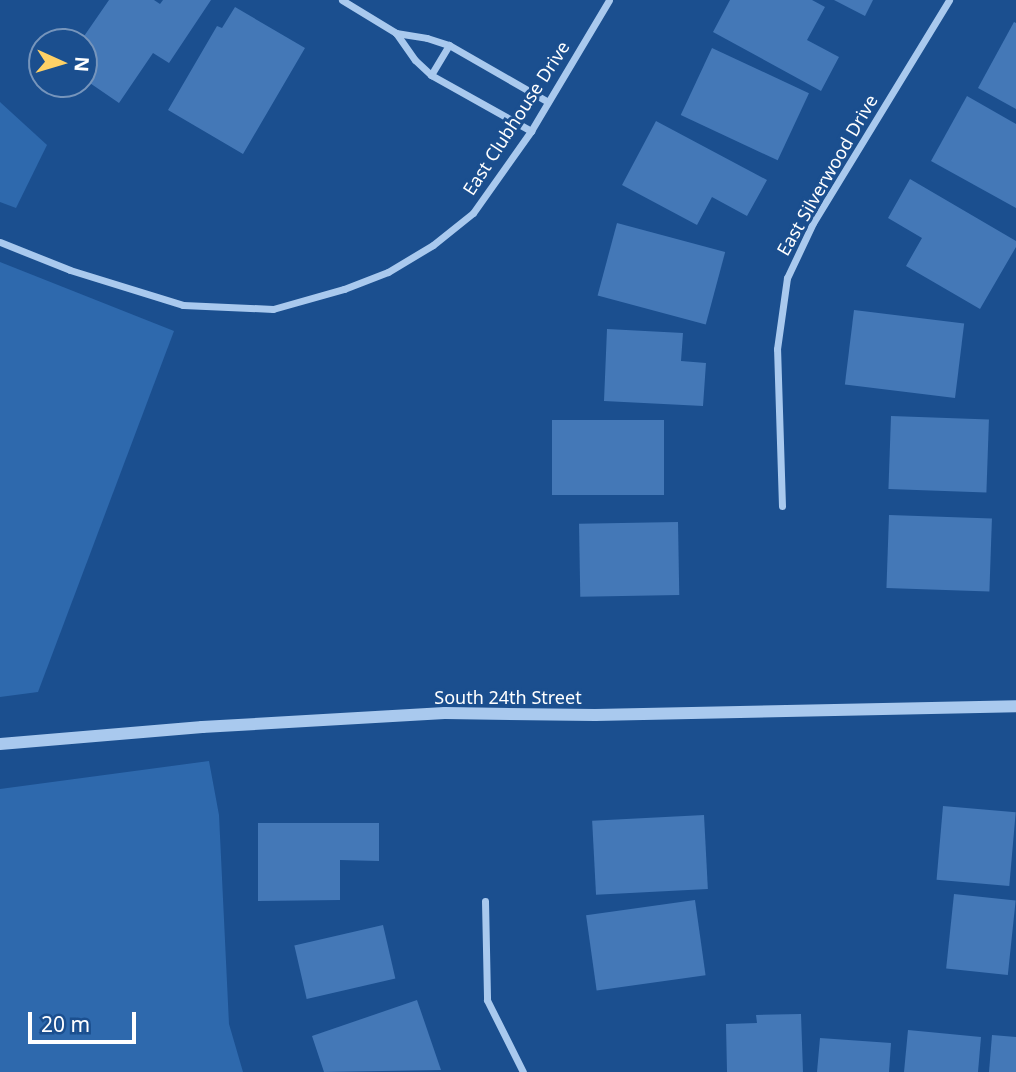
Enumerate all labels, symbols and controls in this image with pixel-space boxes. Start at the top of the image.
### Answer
north arrow [28,28,98,98]
street label: East Clubhouse Drive [458,37,574,199]
text: N [68,56,95,73]
street label: East Silverwood Drive [772,91,882,259]
street label: South 24th Street [434,686,582,708]
scale bar [32,998,140,1042]
text: 20 m [41,1010,90,1038]

